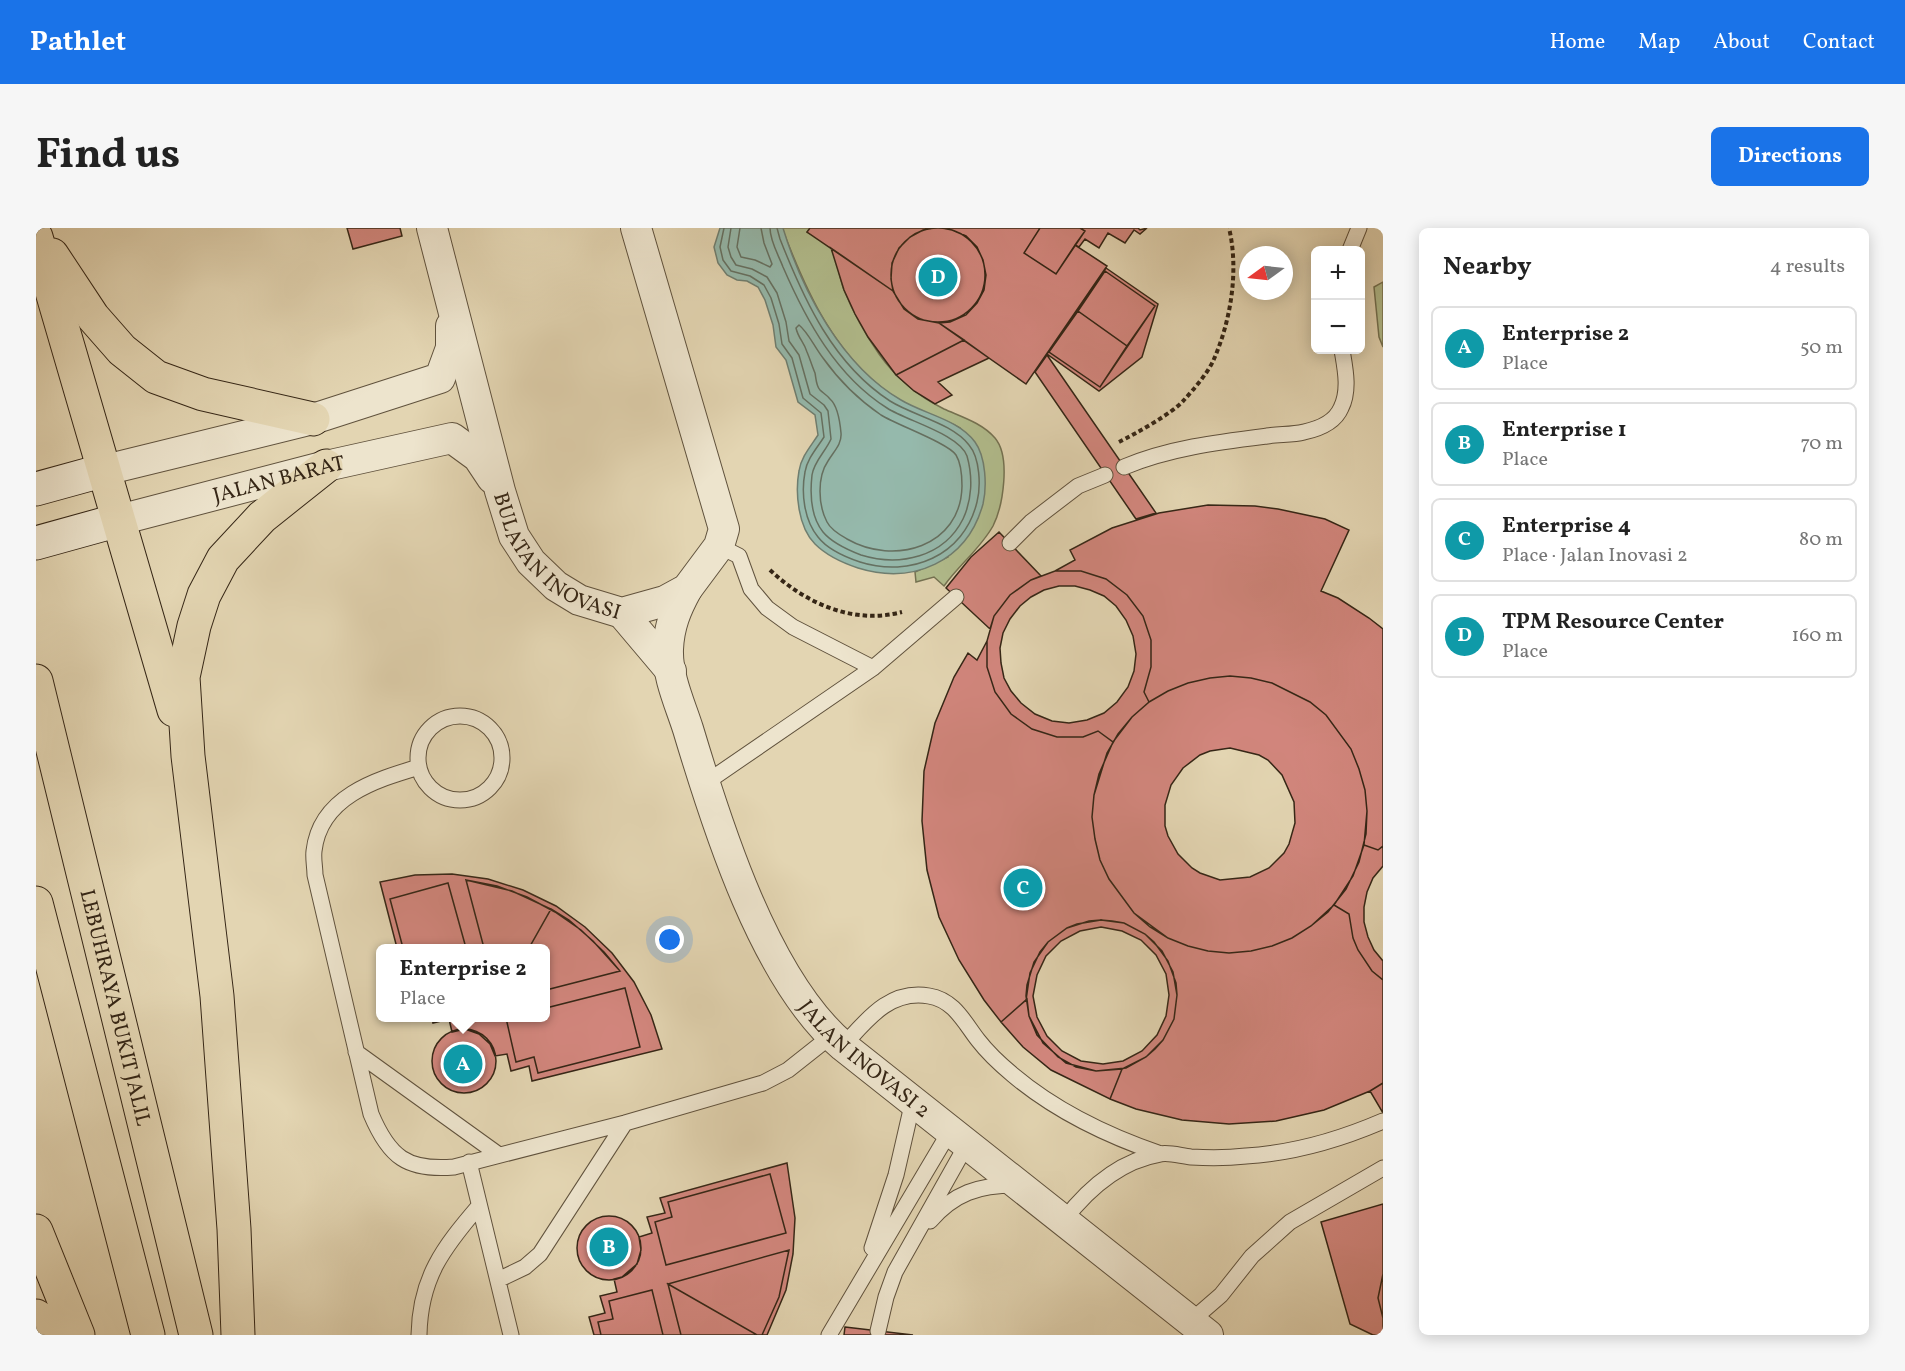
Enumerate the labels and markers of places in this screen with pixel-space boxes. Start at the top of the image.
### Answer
pin: D [918,254,958,300]
pin: C [1004,866,1042,910]
pin: A [444,1042,482,1086]
pin: B [590,1224,628,1270]

